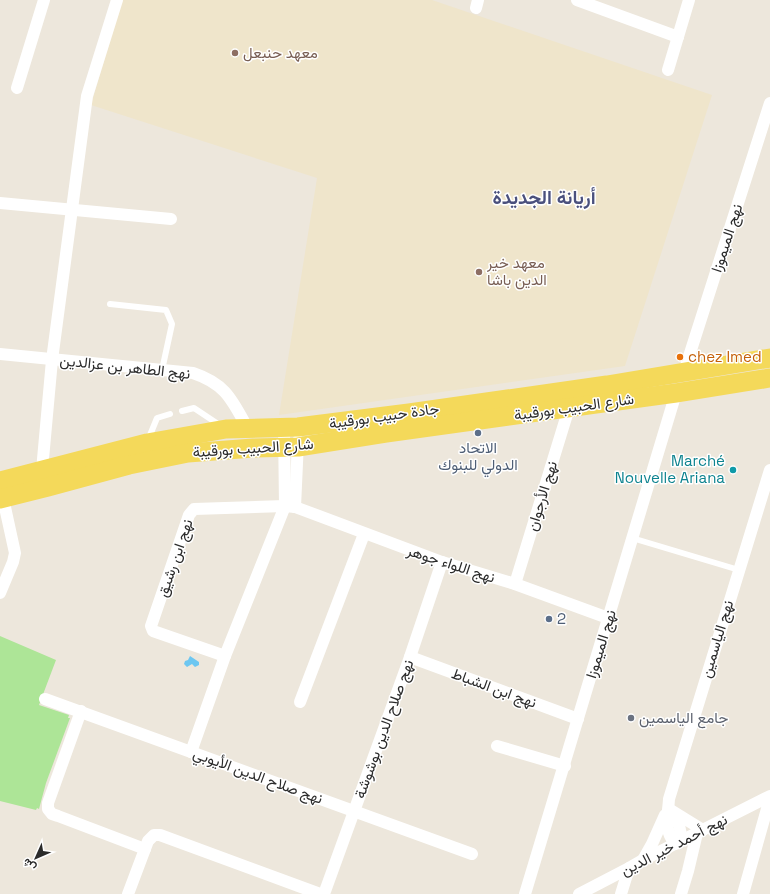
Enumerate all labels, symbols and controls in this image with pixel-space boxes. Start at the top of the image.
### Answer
place label: معهد حنبعل [243,43,318,62]
marker: معهد حنبعل [230,48,240,58]
district label: أريانة الجديدة [492,185,596,210]
street label: نهج الميموزا [707,201,748,275]
place label: معهد خير الدين باشا [486,253,547,290]
marker: معهد خير الدين باشا [474,267,484,277]
place label: chez Imed [688,347,762,366]
street label: نهج الطاهر بن عزالدين [59,350,191,385]
marker: chez Imed [675,352,685,362]
street label: شارع الحبيب بورقيبة [513,389,636,426]
street label: جادة حبيب بورقيبة [328,398,440,433]
marker: الاتحاد الدولي للبنوك [473,428,483,438]
street label: شارع الحبيب بورقيبة [192,434,314,463]
place label: الاتحاد الدولي للبنوك [438,438,518,478]
place label: Marché Nouvelle Ariana [615,451,725,487]
street label: نهج الأرجوان [522,459,563,534]
marker: Marché Nouvelle Ariana [728,465,738,475]
street label: نهج ابن رشيق [152,516,199,600]
street label: نهج اللواء جوهر [403,540,498,589]
street label: نهج الياسمين [696,598,739,681]
street label: نهج الميموزا [581,607,622,681]
place label: 2 [557,609,566,628]
marker: 2 [544,614,554,624]
street label: نهج صلاح الدين بوشوشة [350,657,419,801]
street label: نهج ابن الشباط [448,663,539,714]
place label: جامع الياسمين [639,708,728,729]
marker: جامع الياسمين [626,713,636,723]
street label: نهج صلاح الدين الأيوبي [189,743,326,812]
street label: نهج أحمد خير الدين [617,809,731,881]
north arrow [16,838,56,878]
text: ش [19,855,39,875]

